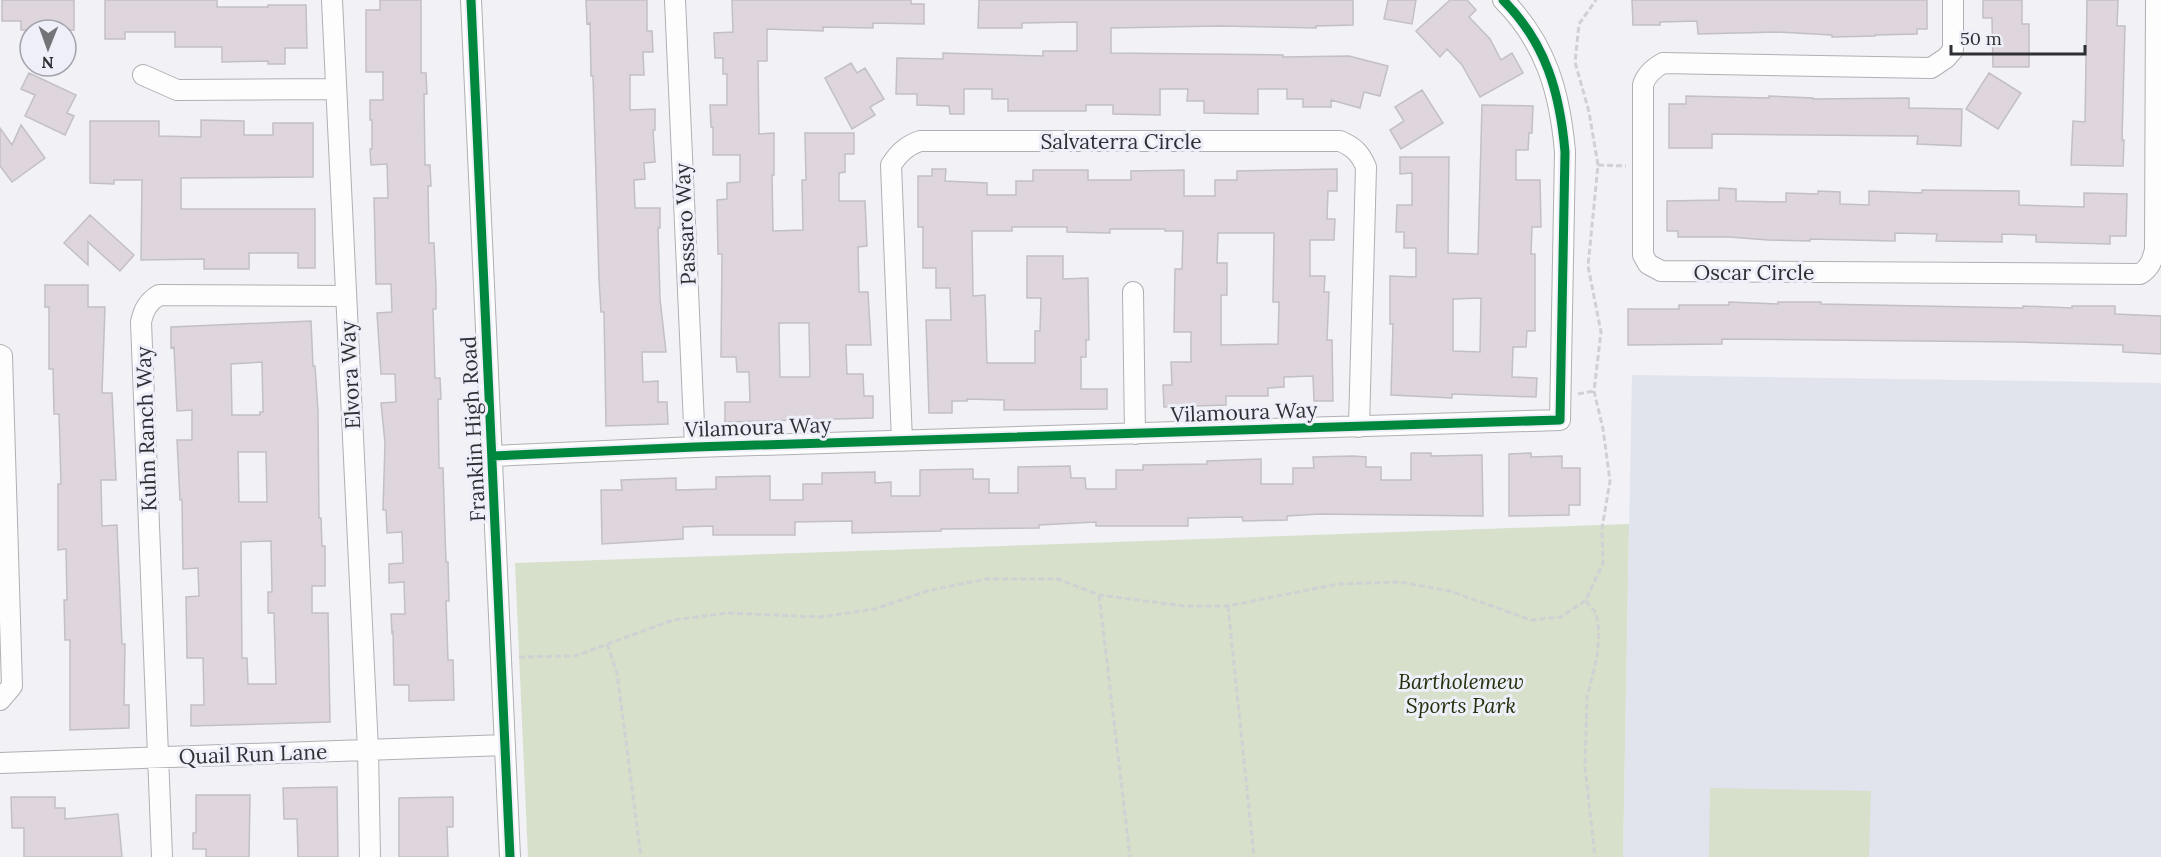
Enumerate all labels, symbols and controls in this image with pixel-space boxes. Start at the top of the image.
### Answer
north arrow [18,18,78,78]
scale bar [1951,18,2084,56]
text: 50 m [1960,27,2002,50]
text: N [41,53,54,73]
street label: Salvaterra Circle [1040,128,1202,155]
street label: Passaro Way [668,162,702,286]
street label: Oscar Circle [1694,259,1814,286]
street label: Elvora Way [334,320,366,430]
street label: Franklin High Road [455,335,491,523]
street label: Kuhn Ranch Way [130,346,162,512]
street label: Vilamoura Way [1169,396,1318,428]
street label: Vilamoura Way [683,411,832,443]
park label: Bartholemew Sports Park [1398,668,1524,719]
street label: Quail Run Lane [178,738,328,770]

